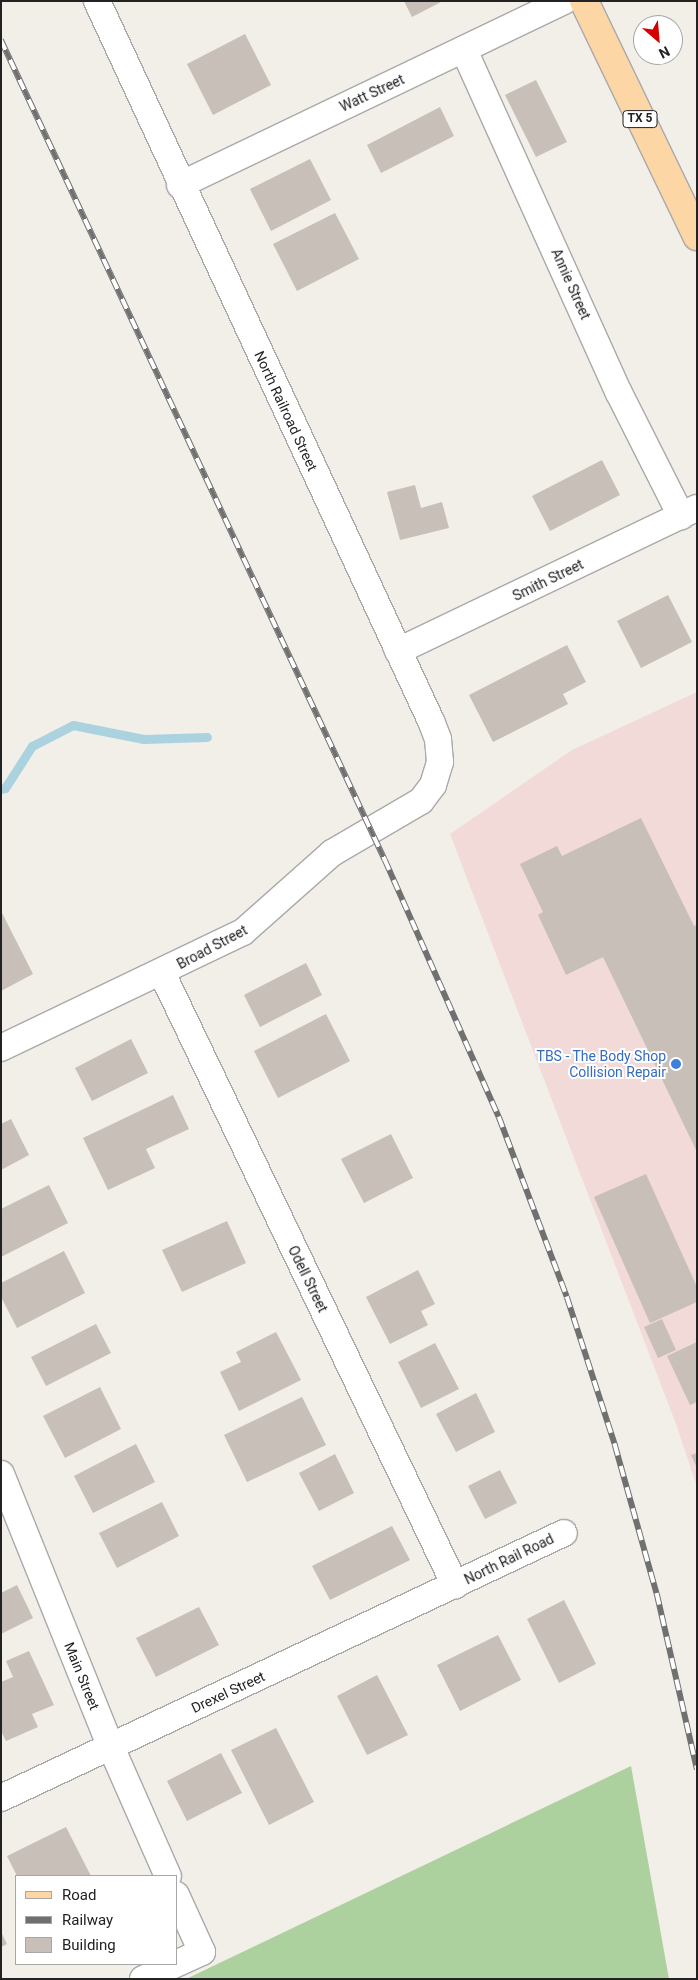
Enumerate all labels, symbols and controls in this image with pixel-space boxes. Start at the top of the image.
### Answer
north arrow [633,15,683,65]
text: N [656,43,672,62]
street label: Watt Street [337,71,407,115]
road number: TX 5 [622,110,658,128]
street label: Annie Street [548,246,594,322]
street label: North Railroad Street [251,348,321,474]
street label: Smith Street [510,556,586,604]
street label: Broad Street [174,921,250,973]
place label: TBS - The Body Shop Collision Repair [536,1048,666,1080]
marker: TBS - The Body Shop Collision Repair [670,1058,682,1070]
street label: Odell Street [285,1243,331,1315]
street label: North Rail Road [462,1530,556,1588]
street label: Main Street [61,1640,103,1712]
street label: Drexel Street [189,1668,267,1716]
legend [15,1875,178,1965]
text: Road [62,1886,96,1904]
text: Railway [62,1911,113,1929]
text: Building [62,1936,116,1954]

